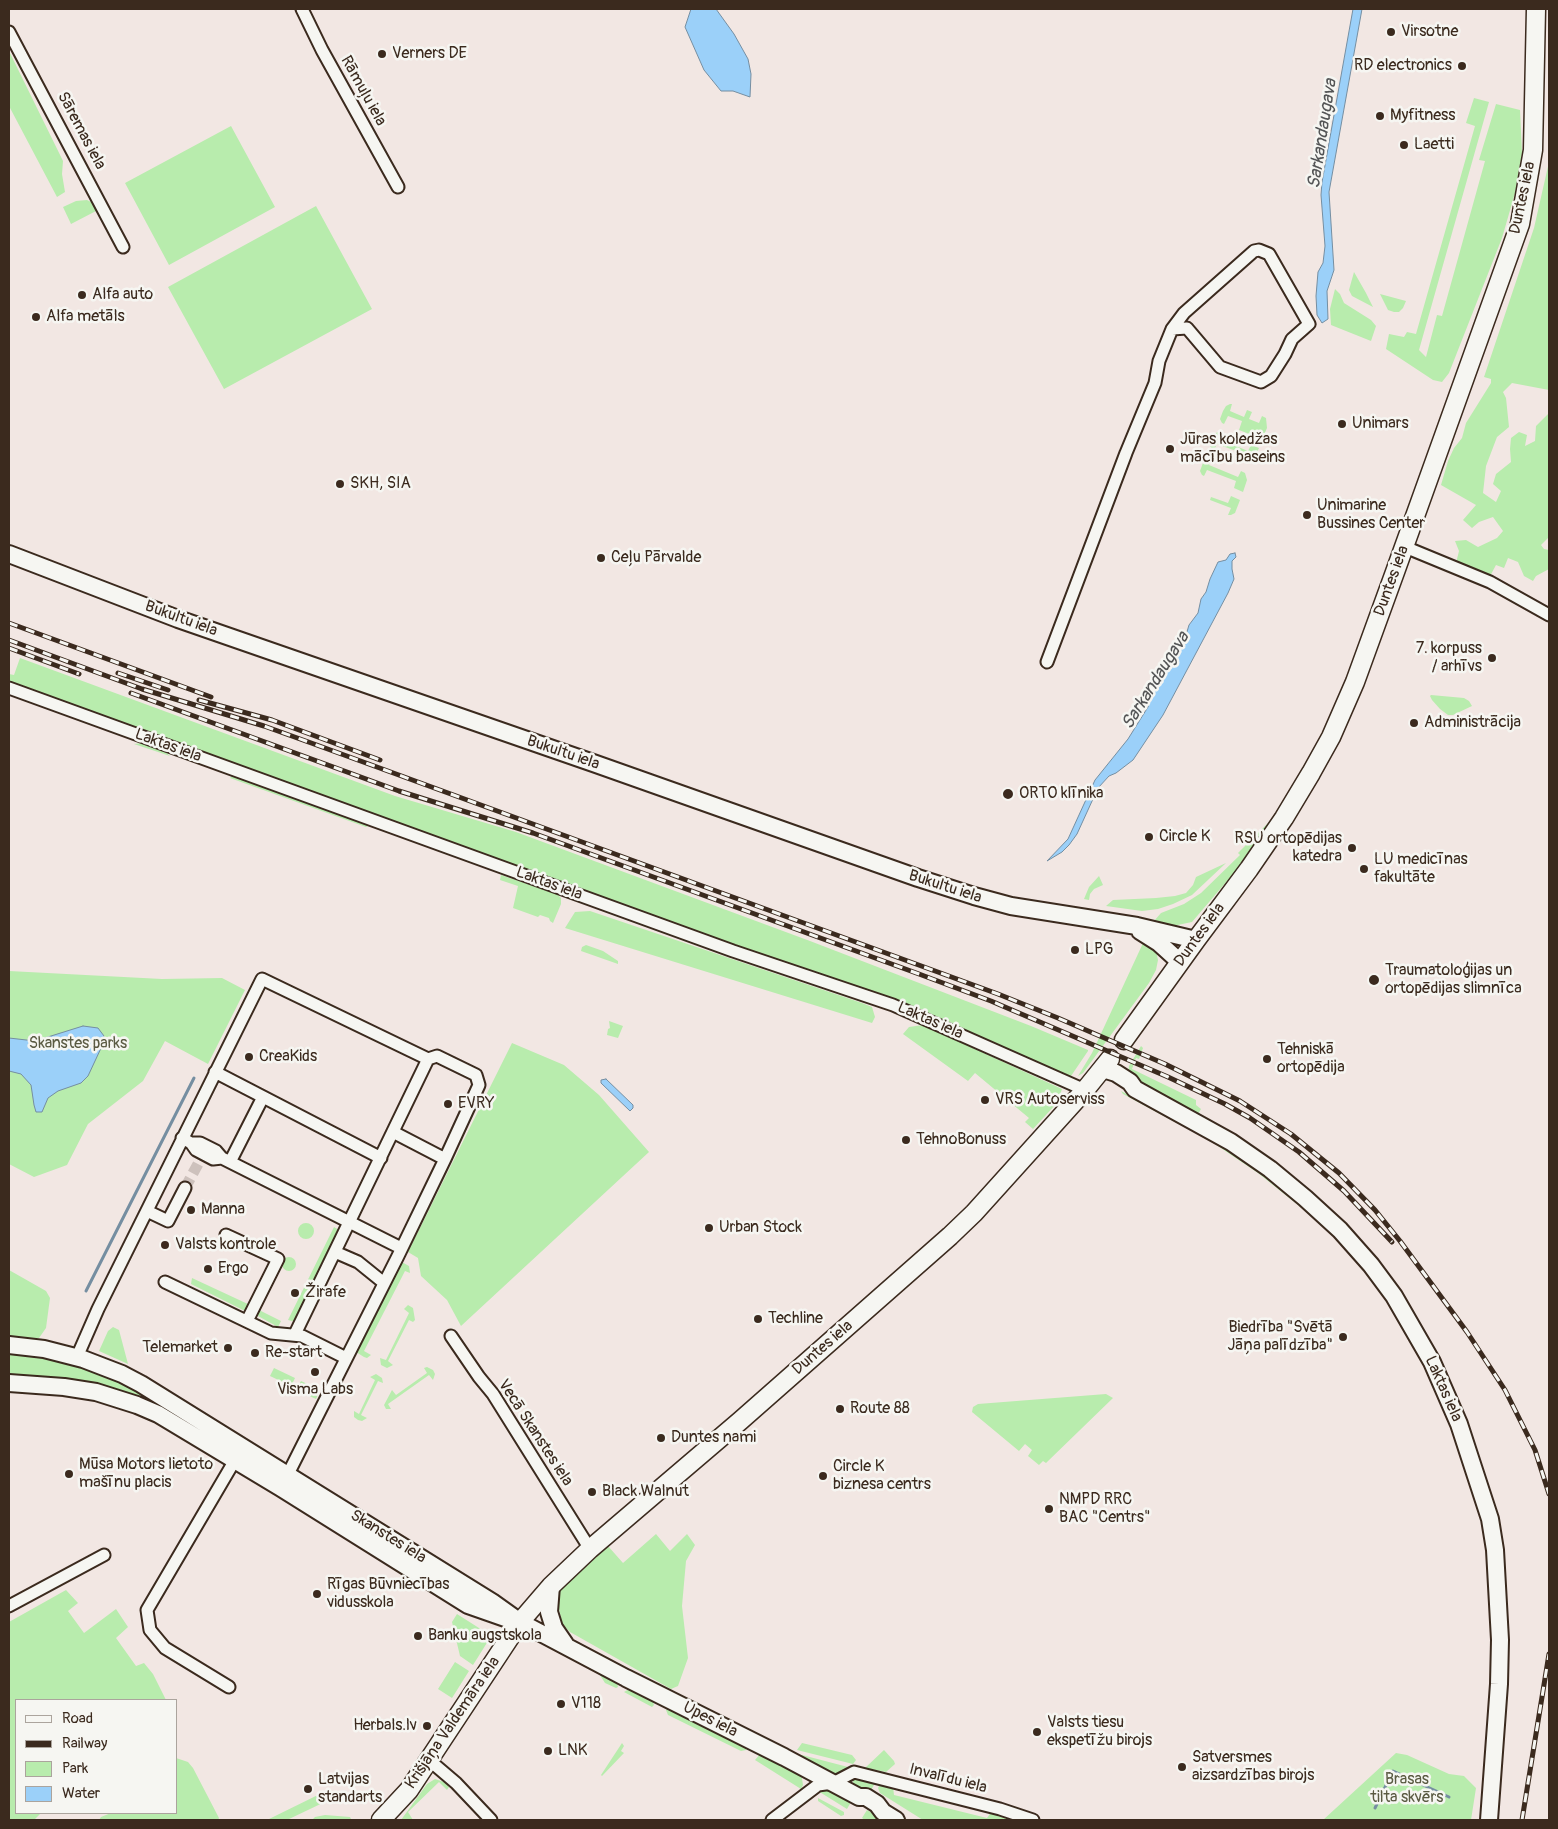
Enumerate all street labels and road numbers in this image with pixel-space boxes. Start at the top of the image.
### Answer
street label: Rāmuļu iela [336,53,390,129]
street label: Sāremas iela [53,89,109,173]
street label: Duntes iela [1506,160,1540,236]
street label: Duntes iela [1370,543,1414,619]
street label: Bukultu iela [142,597,220,641]
street label: Laktas iela [132,725,204,767]
street label: Bukultu iela [524,732,602,774]
street label: Laktas iela [513,863,585,905]
street label: Bukultu iela [906,866,984,908]
street label: Duntes iela [1171,900,1229,970]
street label: Laktas iela [894,998,966,1044]
street label: Duntes iela [789,1317,857,1379]
street label: Laktas iela [1420,1353,1466,1425]
street label: Vecā Skanstes iela [493,1376,577,1490]
street label: Skanstes iela [347,1506,429,1568]
street label: Krišjāņa Valdemāra iela [402,1653,504,1793]
street label: Upes iela [680,1698,740,1742]
street label: Invalīdu iela [907,1760,989,1798]

